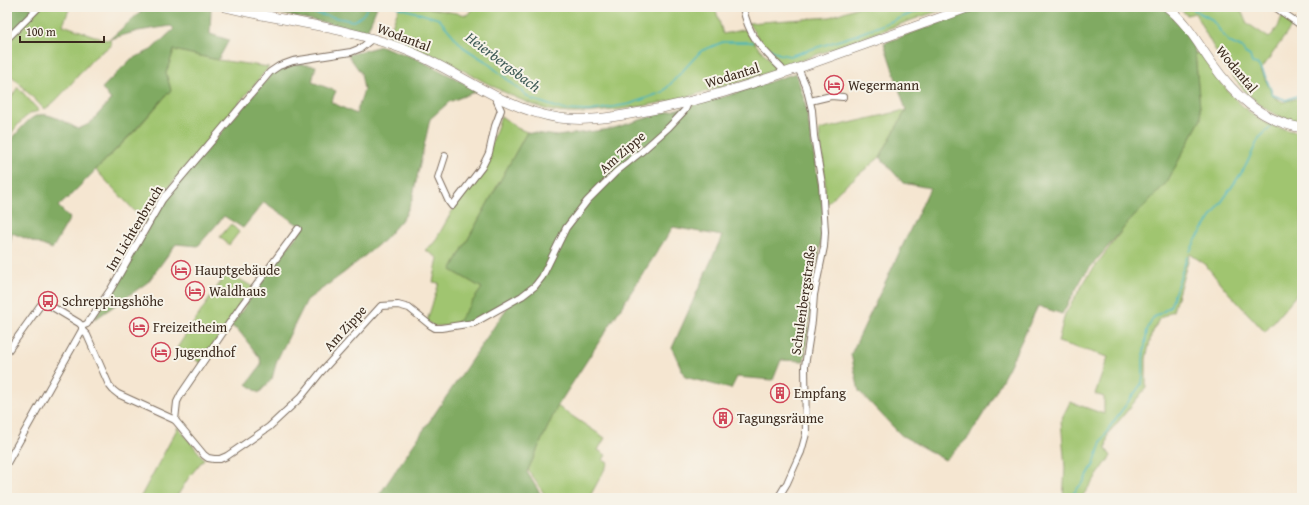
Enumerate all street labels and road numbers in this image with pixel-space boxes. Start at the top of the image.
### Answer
street label: Wodantal [374,18,434,56]
street label: Wodantal [1211,41,1263,97]
street label: Wodantal [702,57,762,93]
street label: Am Zippe [594,126,650,178]
street label: Im Lichtenbruch [100,181,168,275]
street label: Schulenbergstraße [785,243,821,356]
street label: Am Zippe [319,300,371,356]

